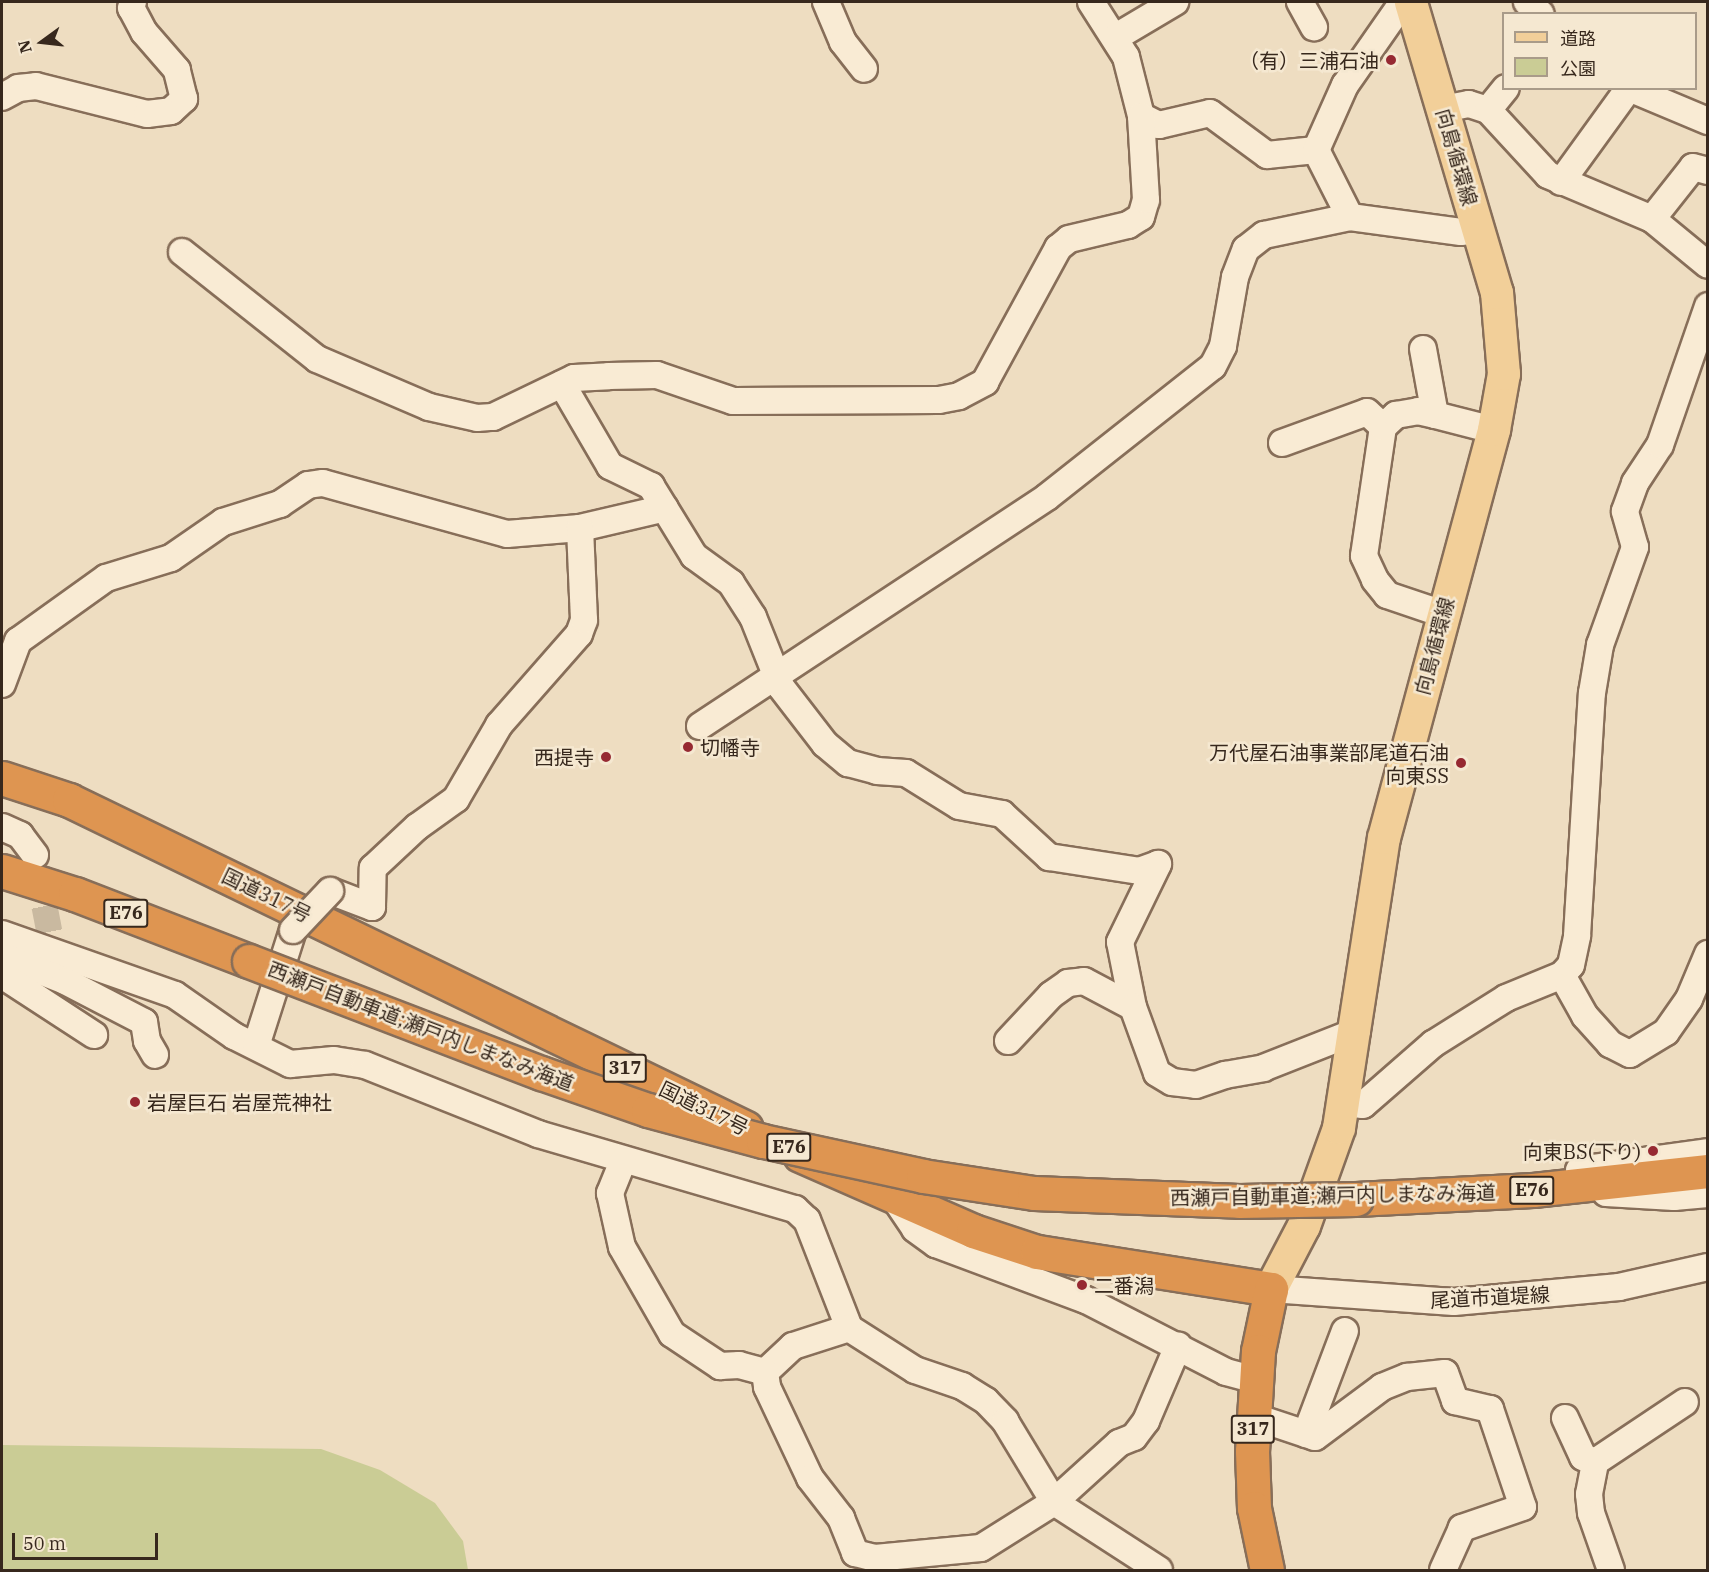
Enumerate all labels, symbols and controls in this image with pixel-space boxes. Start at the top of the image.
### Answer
north arrow [12,12,72,72]
legend [1502,12,1697,90]
text: 道路 [1560,27,1596,50]
text: N [13,38,36,55]
place label: （有）三浦石油 [1239,48,1379,72]
marker: （有）三浦石油 [1384,53,1398,67]
text: 公園 [1560,57,1596,80]
street label: 向島循環線 [1432,106,1482,208]
street label: 向島循環線 [1409,595,1459,697]
place label: 切幡寺 [700,735,760,759]
marker: 切幡寺 [681,740,695,754]
place label: 万代屋石油事業部尾道石油 向東SS [1209,740,1449,787]
place label: 西提寺 [534,745,594,769]
marker: 西提寺 [599,750,613,764]
marker: 万代屋石油事業部尾道石油 向東SS [1454,756,1468,770]
street label: 国道317号 [219,863,315,927]
road number: E76 [102,898,150,928]
street label: 西瀬戸自動車道;瀬戸内しまなみ海道 [265,956,577,1096]
road number: 317 [602,1053,648,1083]
street label: 国道317号 [656,1076,752,1140]
place label: 岩屋巨石 岩屋荒神社 [147,1090,332,1114]
marker: 岩屋巨石 岩屋荒神社 [128,1095,142,1109]
road number: E76 [765,1132,813,1162]
place label: 向東BS(下り) [1523,1139,1641,1163]
marker: 向東BS(下り) [1646,1144,1660,1158]
road number: E76 [1508,1175,1556,1205]
street label: 西瀬戸自動車道;瀬戸内しまなみ海道 [1170,1180,1496,1210]
place label: 二番潟 [1094,1273,1154,1297]
marker: 二番潟 [1075,1278,1089,1292]
street label: 尾道市道堤線 [1429,1282,1551,1312]
road number: 317 [1230,1414,1276,1444]
scale bar [15,1521,160,1559]
text: 50 m [23,1532,66,1555]

